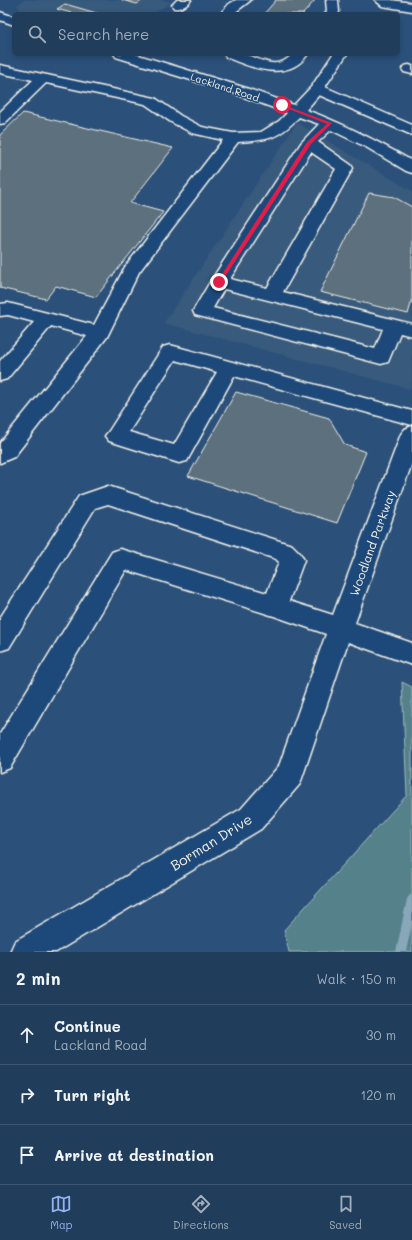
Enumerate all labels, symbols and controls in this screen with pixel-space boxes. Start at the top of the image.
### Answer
search box [12,12,400,56]
icon: search [26,23,48,45]
text: Search here [58,24,149,44]
street label: Lackland Road [189,69,261,105]
route start [273,96,291,114]
route end [210,273,228,291]
street label: Woodland Parkway [345,488,399,598]
street label: Borman Drive [166,809,256,875]
text: 2 min [16,967,61,989]
text: Walk · 150 m [316,970,396,987]
text: Continue [54,1016,121,1036]
icon: ahead [16,1024,38,1046]
text: 30 m [366,1026,396,1043]
text: Lackland Road [54,1036,147,1053]
icon: right [16,1084,38,1106]
text: Turn right [54,1085,131,1105]
text: 120 m [360,1086,396,1103]
icon: arrive [16,1144,38,1166]
text: Arrive at destination [54,1145,214,1165]
tab: Map [50,1193,73,1232]
tab: Directions [173,1193,229,1232]
tab: Saved [329,1193,362,1232]

